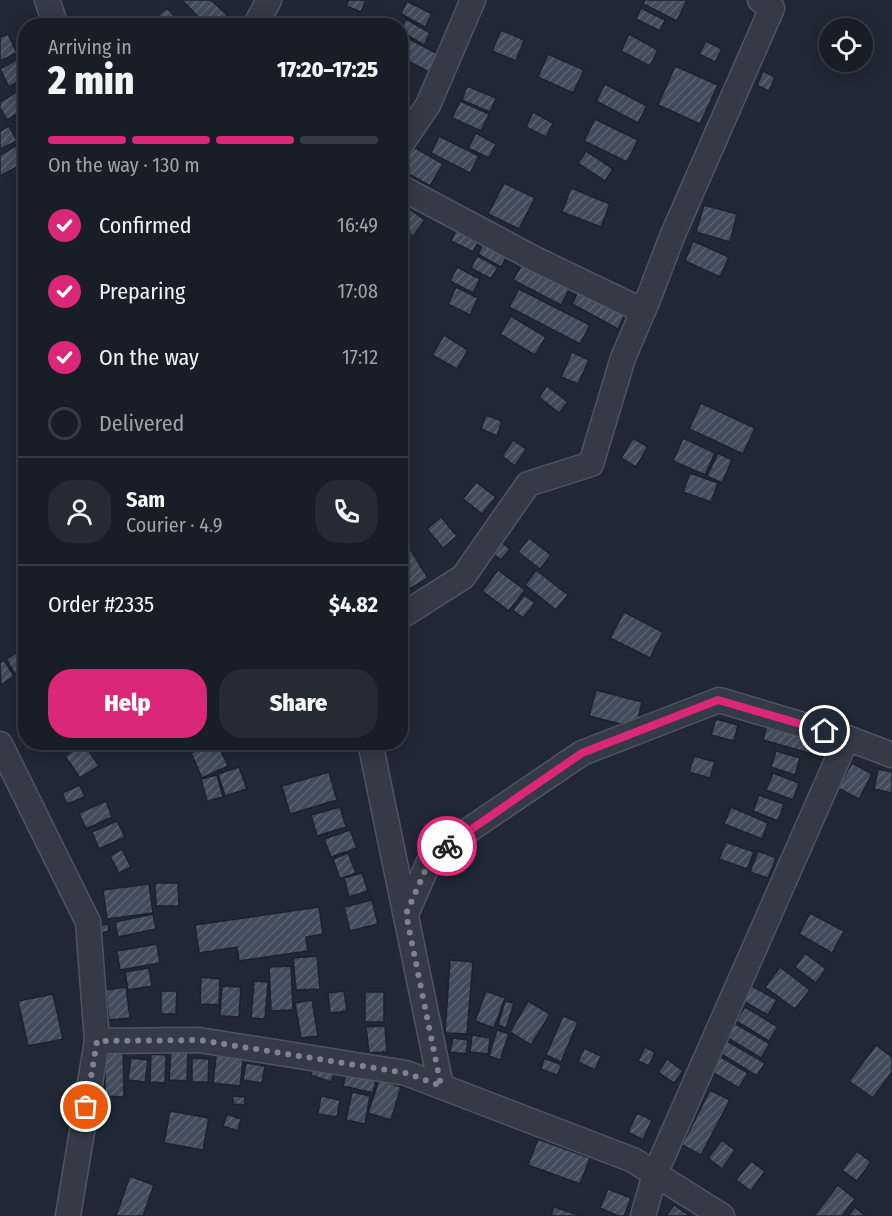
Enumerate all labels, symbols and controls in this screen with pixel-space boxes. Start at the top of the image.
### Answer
map controls [819,18,873,72]
button: locate [819,18,873,72]
text: Arriving in [48,35,132,59]
text: 17:20–17:25 [277,56,378,83]
text: 2 min [48,58,134,104]
text: On the way · 130 m [48,153,200,177]
icon: check [48,209,81,242]
text: Confirmed [99,212,192,239]
text: 16:49 [337,213,378,237]
icon: check [48,275,81,308]
text: Preparing [99,278,185,305]
text: 17:08 [337,279,378,303]
icon: check [48,341,81,374]
text: On the way [99,344,199,371]
text: 17:12 [342,345,378,369]
text: Delivered [99,410,184,437]
button: person [48,480,111,543]
button: phone [315,480,378,543]
text: Sam [126,486,165,513]
text: Courier · 4.9 [126,513,222,537]
text: Order #2335 [48,591,154,618]
text: $4.82 [329,591,378,618]
button: Help [48,669,207,738]
button: Share [219,669,378,738]
pin [799,705,850,756]
icon: home [808,714,841,747]
courier [417,816,477,876]
icon: bike [431,830,464,863]
pin [60,1081,111,1132]
icon: bag [69,1090,102,1123]

